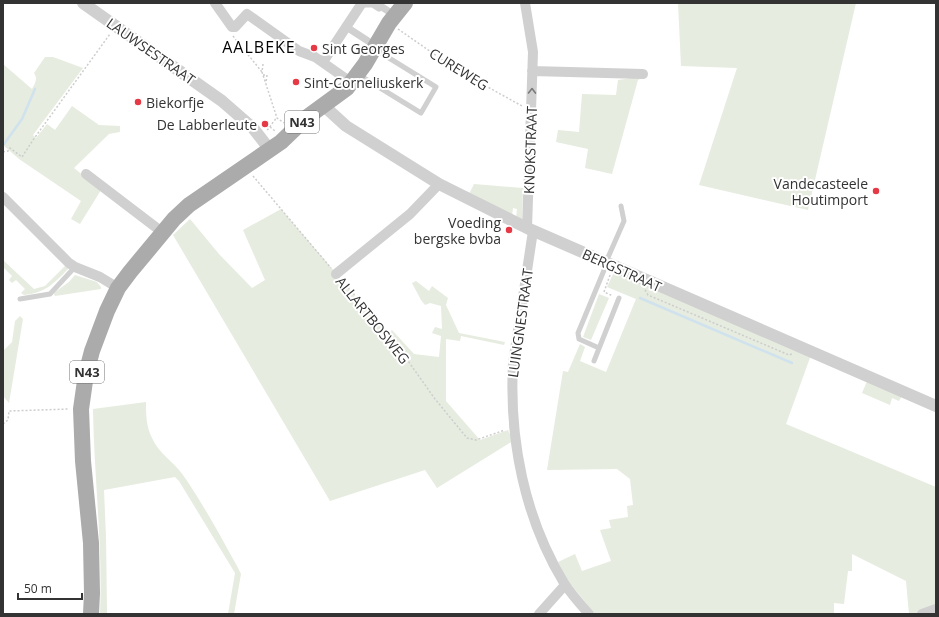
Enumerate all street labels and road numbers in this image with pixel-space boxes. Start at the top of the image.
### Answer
street label: LAUWSESTRAAT [103,13,199,89]
street label: CUREWEG [426,43,492,95]
street label: KNOKSTRAAT [519,105,541,194]
road number: N43 [285,111,319,133]
street label: BERGSTRAAT [579,244,665,296]
street label: LUINGNESTRAAT [503,267,537,379]
street label: ALLARTBOSWEG [332,272,414,368]
road number: N43 [70,361,104,383]

